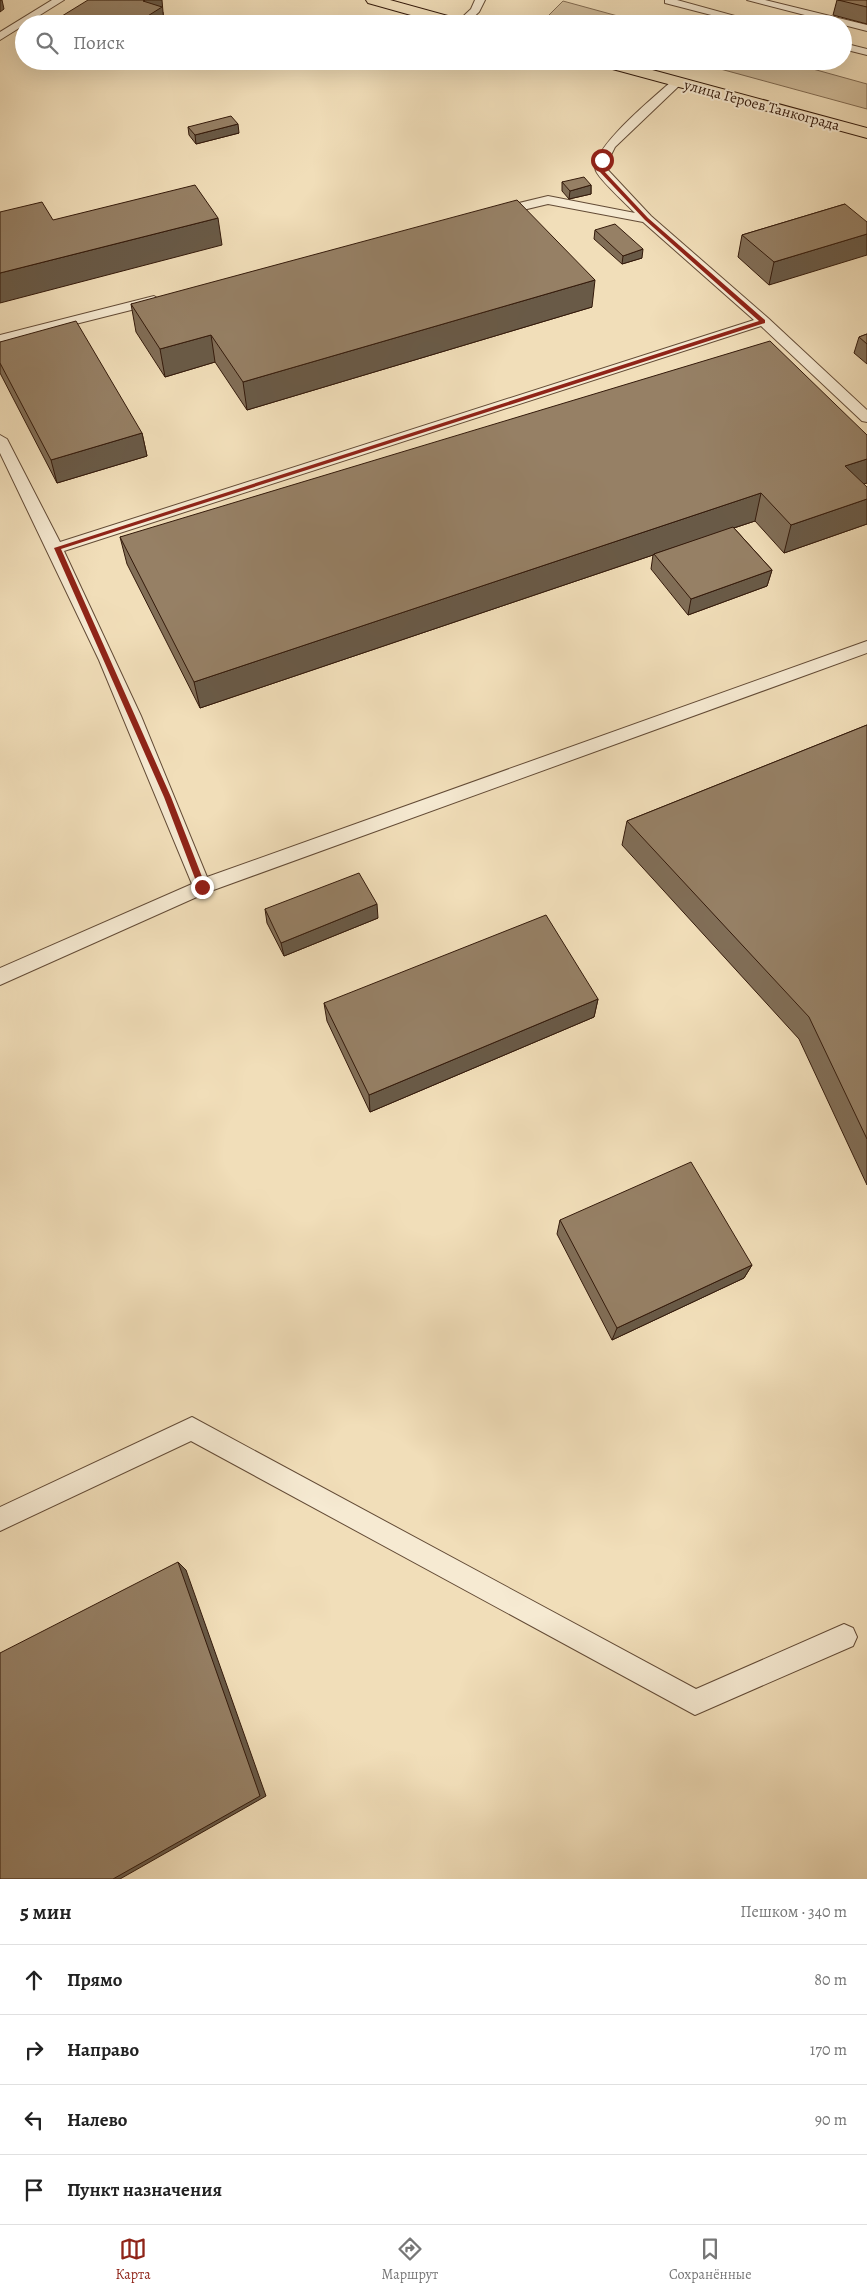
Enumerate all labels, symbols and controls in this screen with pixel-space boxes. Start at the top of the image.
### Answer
search box [15,15,852,70]
icon: search [33,29,61,57]
text: Поиск [73,30,125,56]
street label: улица Героев Танкограда [681,74,842,135]
route start [591,149,614,172]
route end [191,876,214,899]
text: 5 мин [20,1898,72,1926]
text: Пешком · 340 m [740,1901,847,1923]
icon: ahead [20,1966,48,1994]
text: Прямо [67,1967,122,1993]
text: 80 m [814,1969,847,1991]
icon: right [20,2036,48,2064]
text: Направо [67,2037,139,2063]
text: 170 m [810,2039,847,2061]
icon: left [20,2106,48,2134]
text: Налево [67,2107,127,2133]
text: 90 m [815,2109,847,2131]
icon: arrive [20,2176,48,2204]
text: Пункт назначения [67,2177,222,2203]
tab: Карта [115,2235,151,2284]
tab: Маршрут [382,2235,438,2284]
tab: Сохранённые [669,2235,752,2284]

